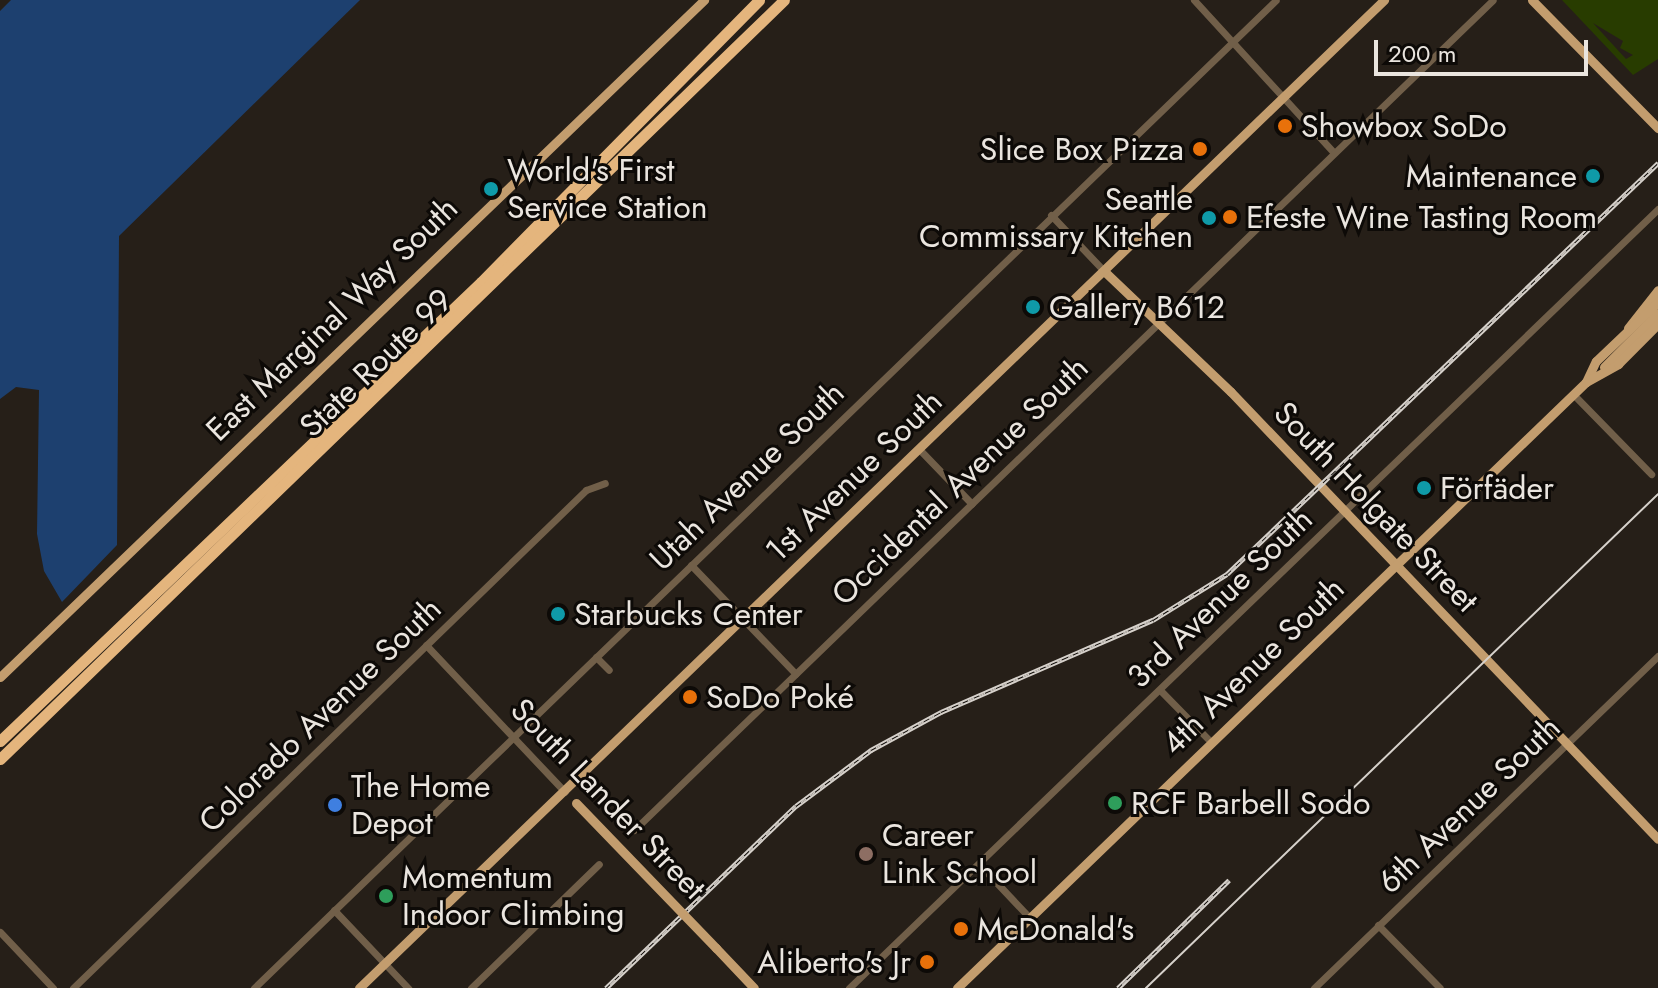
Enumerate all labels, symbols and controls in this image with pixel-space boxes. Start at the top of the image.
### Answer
scale bar [1378,24,1592,74]
text: 200 m [1388,36,1456,71]
place label: Showbox SoDo [1301,107,1507,145]
marker: Showbox SoDo [1276,117,1294,135]
place label: Slice Box Pizza [980,130,1184,168]
marker: Slice Box Pizza [1191,140,1209,158]
place label: World's First Service Station [507,152,708,227]
place label: Maintenance [1406,157,1577,195]
marker: Maintenance [1584,167,1602,185]
marker: World's First Service Station [482,180,500,198]
place label: Seattle Commissary Kitchen [919,181,1193,256]
street label: East Marginal Way South [198,189,466,449]
place label: Efeste Wine Tasting Room [1246,198,1597,236]
marker: Efeste Wine Tasting Room [1221,208,1239,226]
marker: Seattle Commissary Kitchen [1200,209,1218,227]
street label: State Route 99 [292,281,460,445]
place label: Gallery B612 [1049,288,1225,326]
marker: Gallery B612 [1024,298,1042,316]
street label: Occidental Avenue South [824,349,1096,613]
street label: Utah Avenue South [642,374,852,578]
street label: 1st Avenue South [758,382,950,570]
street label: South Holgate Street [1266,394,1486,620]
place label: Förfäder [1440,469,1554,507]
marker: Förfäder [1415,479,1433,497]
street label: 3rd Avenue South [1120,500,1320,696]
street label: 4th Avenue South [1154,569,1352,763]
street label: Colorado Avenue South [191,590,449,840]
place label: Starbucks Center [574,595,803,633]
marker: Starbucks Center [549,605,567,623]
place label: SoDo Poké [706,678,854,716]
marker: SoDo Poké [681,688,699,706]
street label: South Lander Street [502,691,714,907]
street label: 6th Avenue South [1370,708,1568,902]
place label: The Home Depot [351,768,491,843]
place label: RCF Barbell Sodo [1131,784,1370,822]
marker: RCF Barbell Sodo [1106,794,1124,812]
marker: The Home Depot [326,796,344,814]
place label: Career Link School [882,817,1037,892]
marker: Career Link School [857,845,875,863]
place label: Momentum Indoor Climbing [402,859,625,934]
marker: Momentum Indoor Climbing [377,887,395,905]
place label: McDonald's [977,910,1134,948]
marker: McDonald's [952,920,970,938]
place label: Aliberto's Jr [757,943,911,981]
marker: Aliberto's Jr [918,953,936,971]

